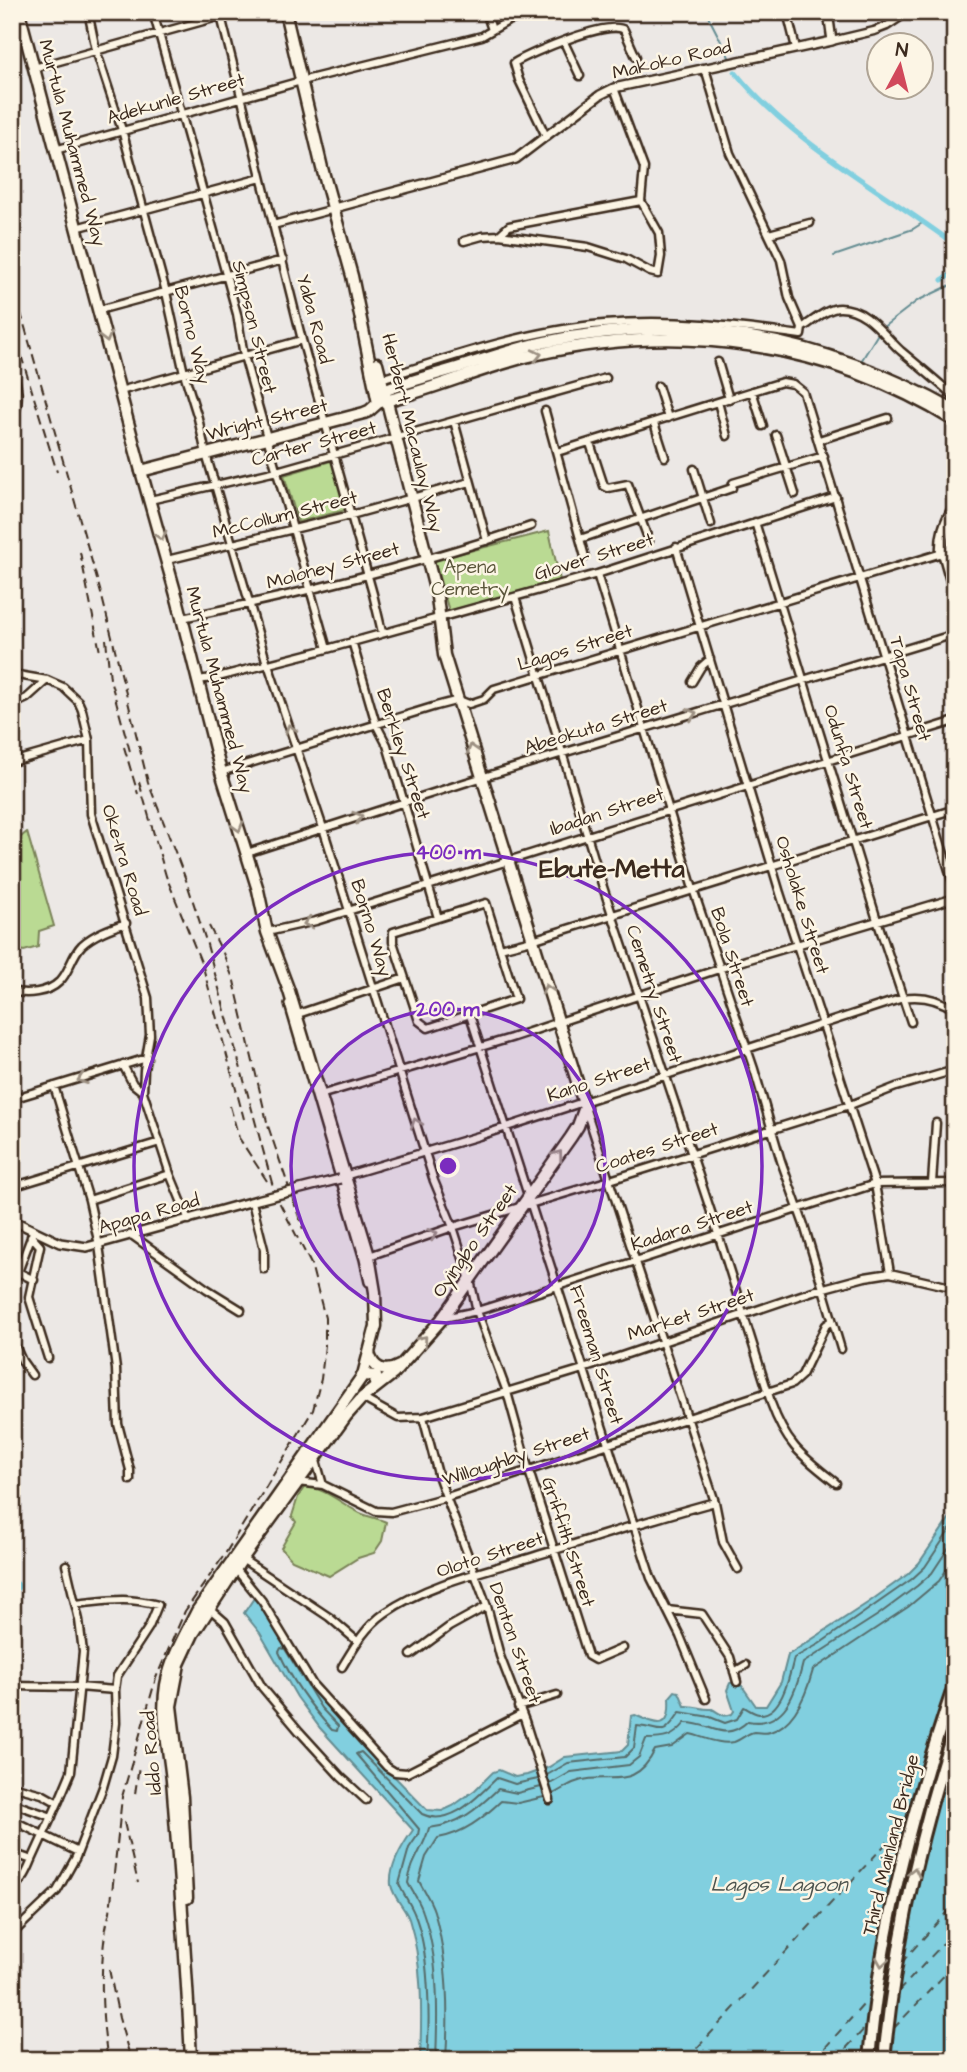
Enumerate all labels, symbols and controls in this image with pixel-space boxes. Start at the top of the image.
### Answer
north arrow [866,32,936,102]
street label: Makoko Road [610,33,734,87]
text: N [894,36,910,65]
street label: Murtula Muhammed Way [30,37,113,250]
street label: Adekunle Street [104,66,249,132]
street label: Simpson Street [224,258,284,397]
street label: Yaba Road [289,271,339,367]
street label: Borno Way [166,283,217,388]
street label: Herbert Macaulay Way [373,331,450,536]
one-way arrow [98,332,112,344]
one-way arrow [530,348,542,363]
street label: Wright Street [203,392,331,449]
street label: Carter Street [249,414,380,474]
street label: McCollum Street [210,484,361,546]
street label: Glover Street [531,526,657,588]
one-way arrow [153,530,167,542]
street label: Moloney Street [264,535,403,598]
park label: Apena Cemetry [431,554,509,604]
street label: Murtula Muhammed Way [177,584,260,797]
street label: Lagos Street [514,618,636,679]
street label: Tapa Street [882,633,938,745]
street label: Berkley Street [368,685,437,823]
street label: Abeokuta Street [521,692,671,762]
street label: Odunfa Street [816,701,880,833]
one-way arrow [686,707,698,722]
one-way arrow [284,723,299,735]
one-way arrow [466,743,481,755]
street label: Ibadan Street [547,781,668,843]
street label: Oke-Ira Road [94,801,154,919]
one-way arrow [351,811,364,825]
one-way arrow [230,820,245,832]
street label: Osholake Street [768,833,836,978]
text: 400 m [415,838,481,867]
district label: Ebute-Metta [539,851,686,887]
street label: Borno Way [342,876,399,981]
street label: Bola Street [703,904,761,1010]
one-way arrow [303,914,315,929]
street label: Cemetry Street [618,922,689,1067]
one-way arrow [541,983,556,995]
text: 200 m [415,995,480,1024]
street label: Kano Street [544,1050,655,1109]
one-way arrow [76,1071,88,1085]
street label: Coates Street [592,1115,722,1181]
one-way arrow [410,1118,424,1130]
one-way arrow [549,1150,562,1162]
centre of rings [436,1154,460,1178]
street label: Oyingbo Street [426,1179,525,1304]
street label: Apapa Road [95,1187,203,1241]
street label: Kadara Street [627,1193,757,1258]
one-way arrow [427,1228,439,1242]
street label: Freeman Street [562,1282,630,1428]
street label: Market Street [624,1282,758,1348]
one-way arrow [415,1335,427,1348]
street label: Willoughby Street [439,1420,594,1495]
street label: Griffith Street [534,1474,602,1611]
street label: Oloto Street [433,1525,547,1585]
street label: Denton Street [482,1579,548,1707]
street label: Iddo Road [135,1710,169,1796]
street label: Third Mainland Bridge [855,1752,928,1939]
one-way arrow [905,1866,920,1878]
water label: Lagos Lagoon [711,1870,849,1900]
one-way arrow [874,1956,889,1968]

